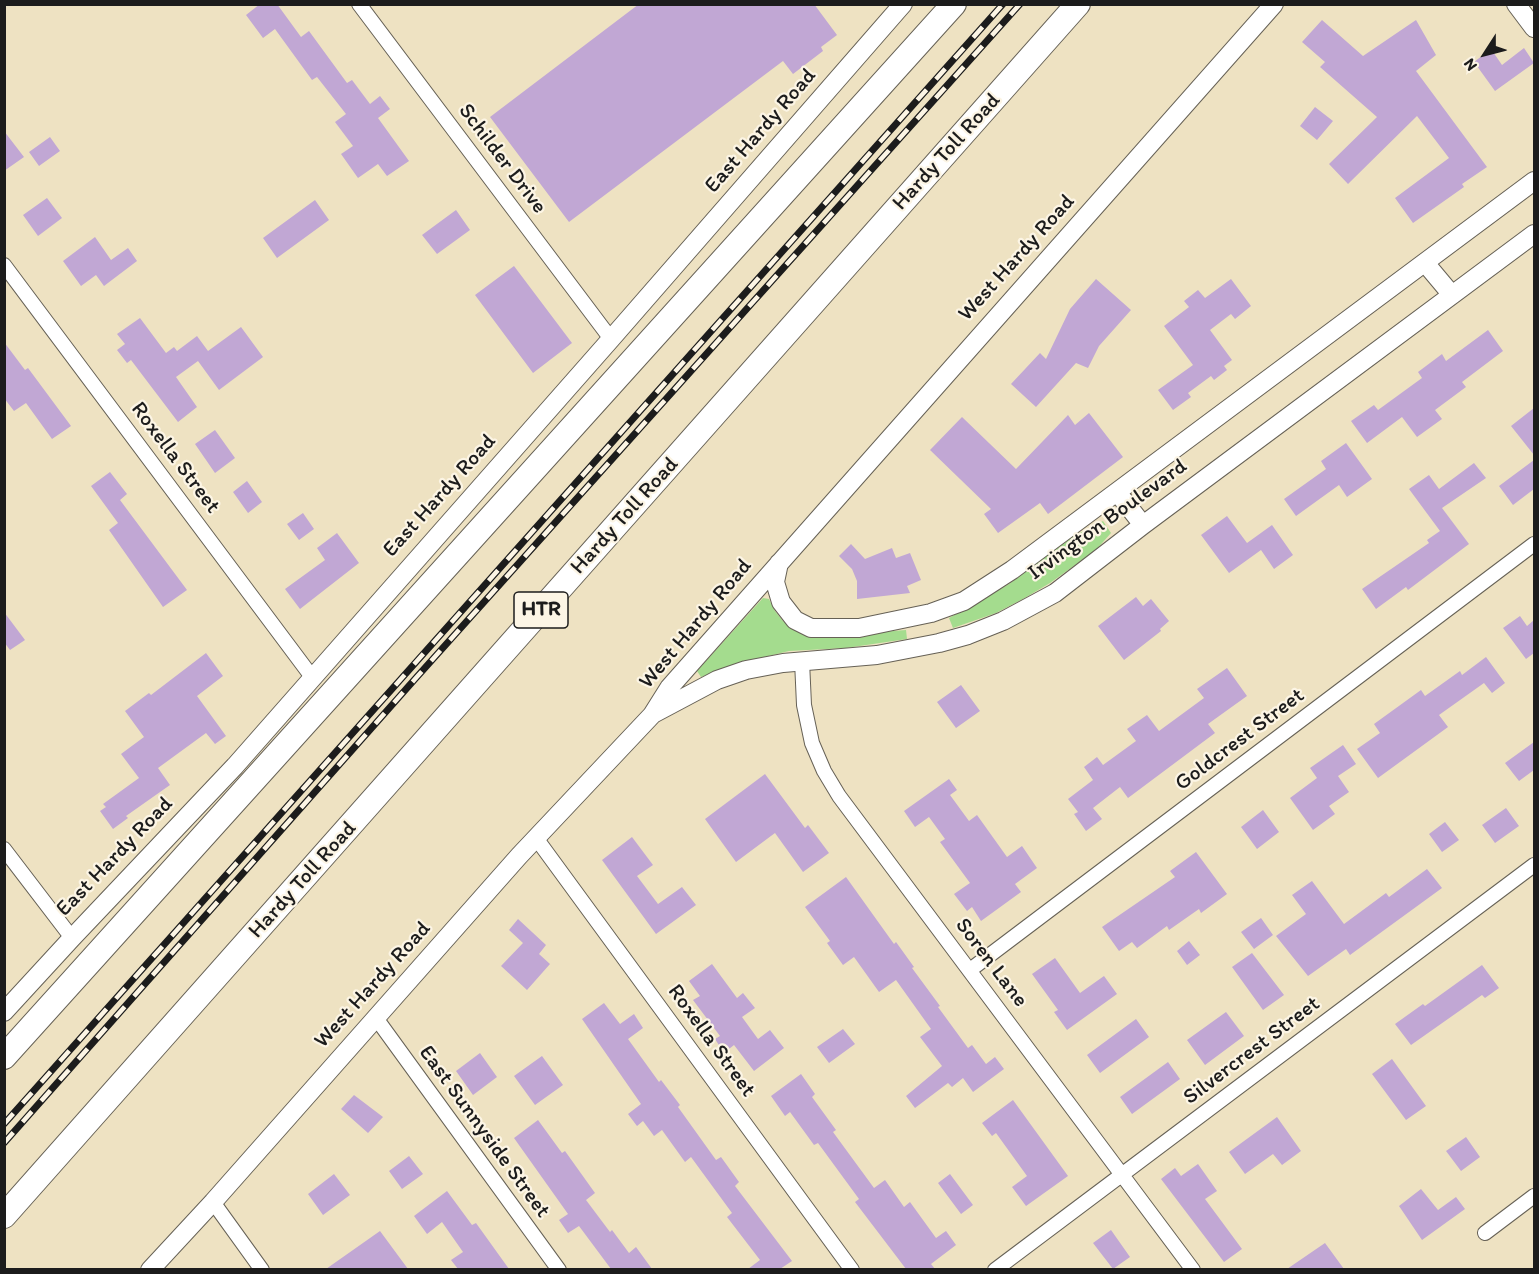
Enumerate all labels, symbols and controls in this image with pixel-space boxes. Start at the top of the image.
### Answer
north arrow [1455,24,1515,84]
text: N [1459,55,1481,75]
street label: East Hardy Road [700,63,822,199]
street label: Hardy Toll Road [887,88,1007,216]
street label: Schilder Drive [452,99,552,219]
street label: West Hardy Road [953,189,1081,327]
street label: Roxella Street [125,397,225,519]
street label: East Hardy Road [378,429,502,563]
street label: Hardy Toll Road [565,452,685,580]
street label: Irvington Boulevard [1023,453,1193,587]
street label: West Hardy Road [634,554,758,694]
road number: HTR [514,592,568,628]
street label: Goldcrest Street [1170,683,1310,797]
street label: East Hardy Road [51,792,179,922]
street label: Hardy Toll Road [243,816,363,944]
street label: Soren Lane [949,913,1033,1013]
street label: West Hardy Road [309,916,437,1054]
street label: Roxella Street [661,980,761,1102]
street label: Silvercrest Street [1179,991,1325,1111]
street label: East Sunnyside Street [413,1041,555,1223]

